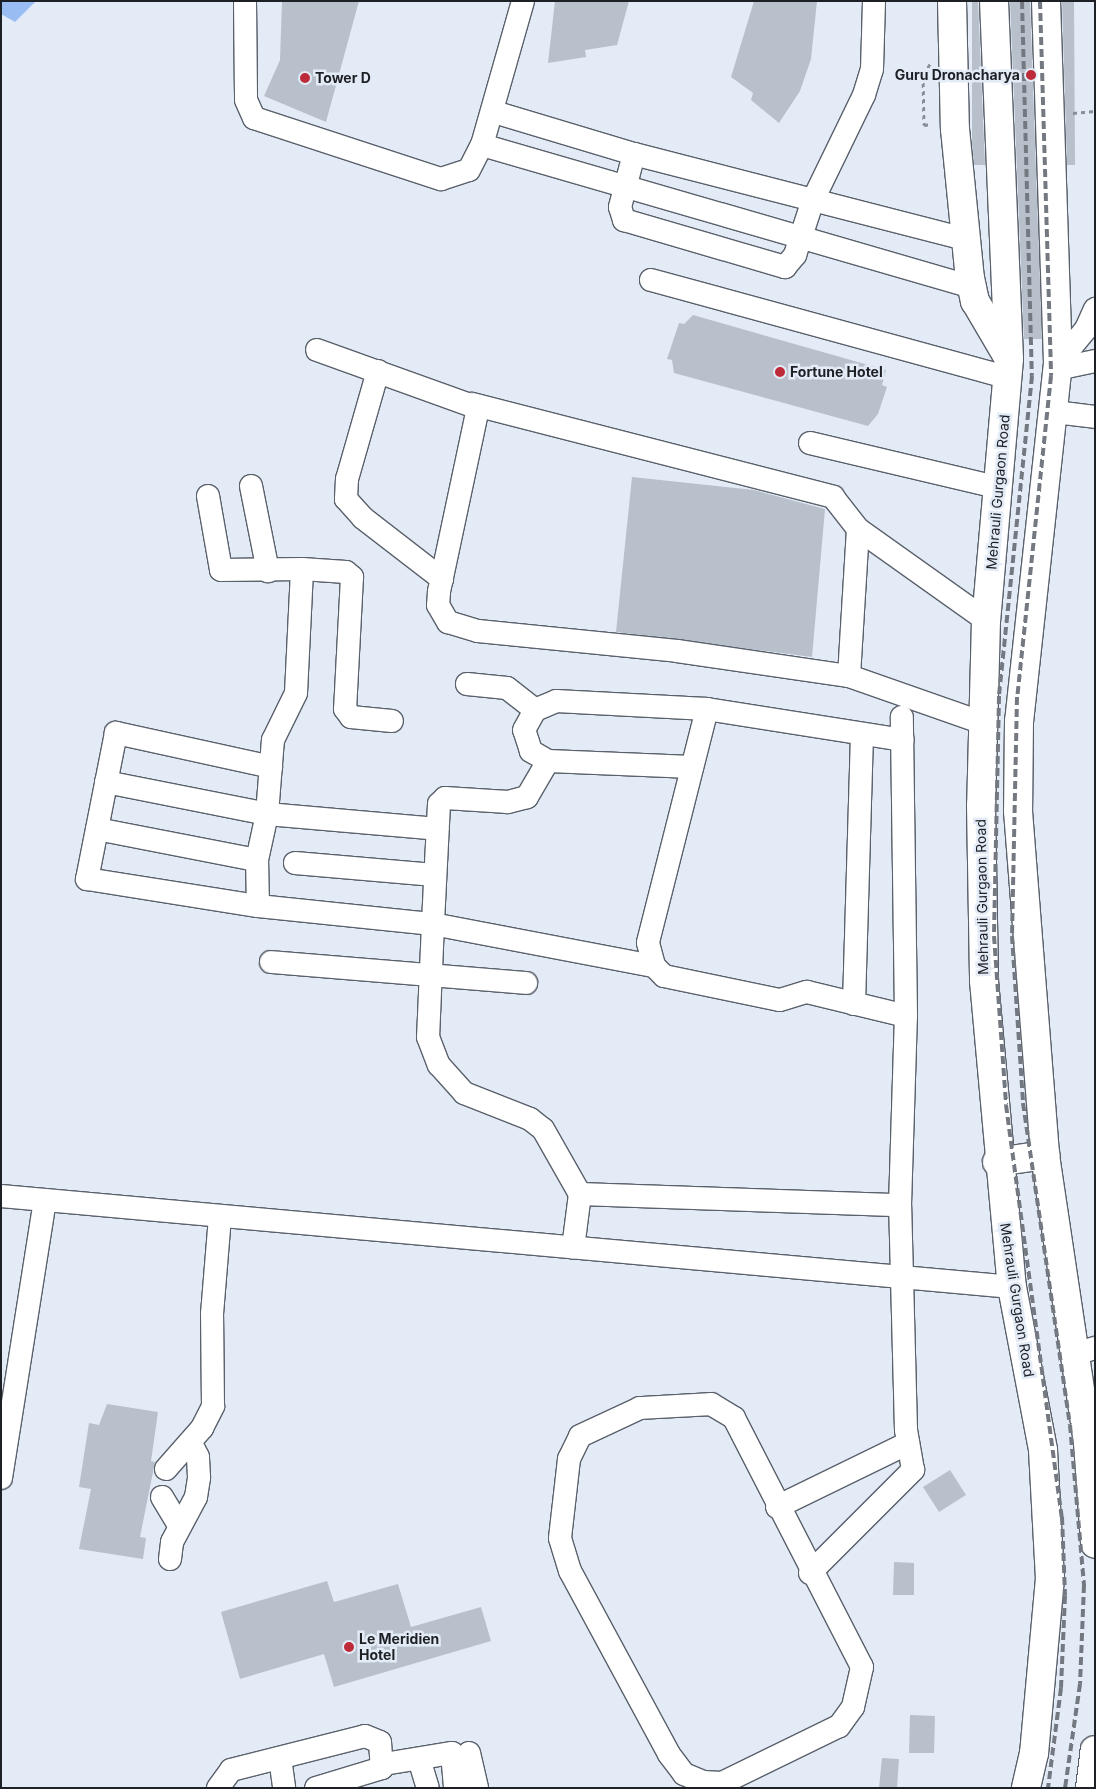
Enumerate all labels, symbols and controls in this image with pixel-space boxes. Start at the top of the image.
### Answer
place label: Guru Dronacharya [895,67,1020,83]
marker: Guru Dronacharya [1024,68,1038,82]
place label: Tower D [315,70,371,86]
marker: Tower D [299,72,311,84]
place label: Fortune Hotel [790,364,883,380]
marker: Fortune Hotel [774,366,786,378]
street label: Mehrauli Gurgaon Road [983,414,1013,570]
street label: Mehrauli Gurgaon Road [972,819,992,975]
street label: Mehrauli Gurgaon Road [997,1222,1037,1378]
place label: Le Meridien Hotel [359,1631,439,1664]
marker: Le Meridien Hotel [343,1641,355,1653]

